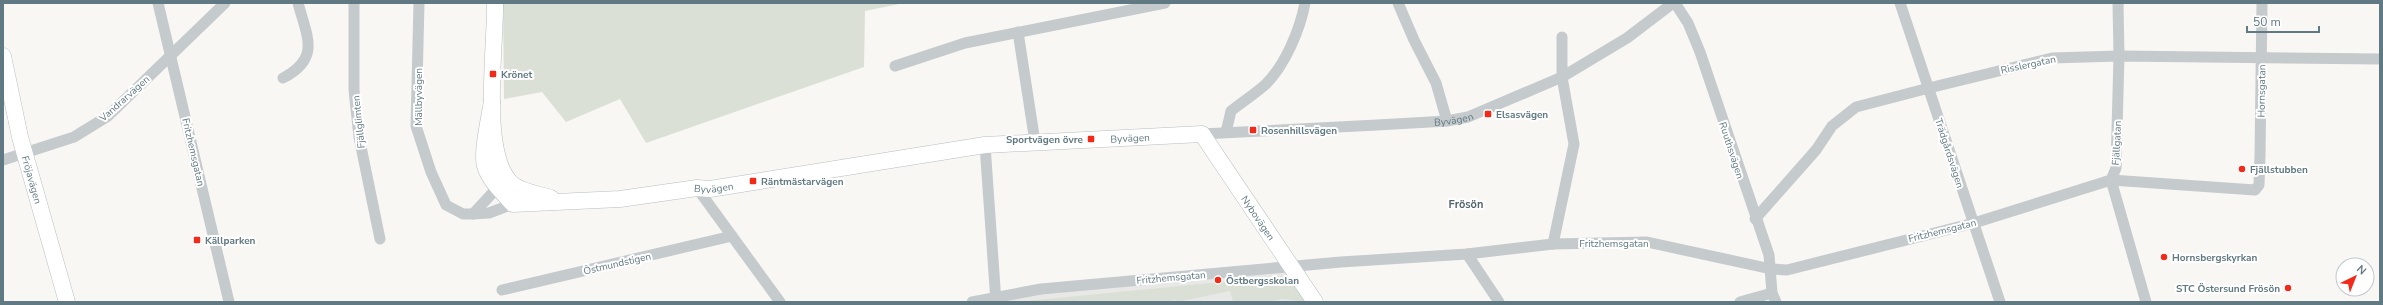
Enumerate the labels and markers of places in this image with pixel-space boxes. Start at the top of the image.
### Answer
place label: Krönet [501,68,532,82]
marker: Krönet [488,69,498,79]
place label: Elsasvägen [1496,108,1548,122]
marker: Elsasvägen [1483,109,1493,119]
place label: Rosenhillsvägen [1261,124,1337,138]
marker: Rosenhillsvägen [1248,125,1258,135]
place label: Sportvägen övre [1006,133,1084,147]
marker: Sportvägen övre [1086,134,1096,144]
place label: Fjällstubben [2250,163,2308,177]
marker: Fjällstubben [2237,164,2247,174]
place label: Räntmästarvägen [761,175,844,189]
marker: Räntmästarvägen [748,176,758,186]
place label: Källparken [205,234,256,248]
marker: Källparken [192,235,202,245]
place label: Hornsbergskyrkan [2172,251,2257,265]
marker: Hornsbergskyrkan [2159,252,2169,262]
place label: Östbergsskolan [1226,274,1299,288]
marker: Östbergsskolan [1213,275,1223,285]
place label: STC Östersund Frösön [2176,282,2280,296]
marker: STC Östersund Frösön [2283,283,2293,293]

